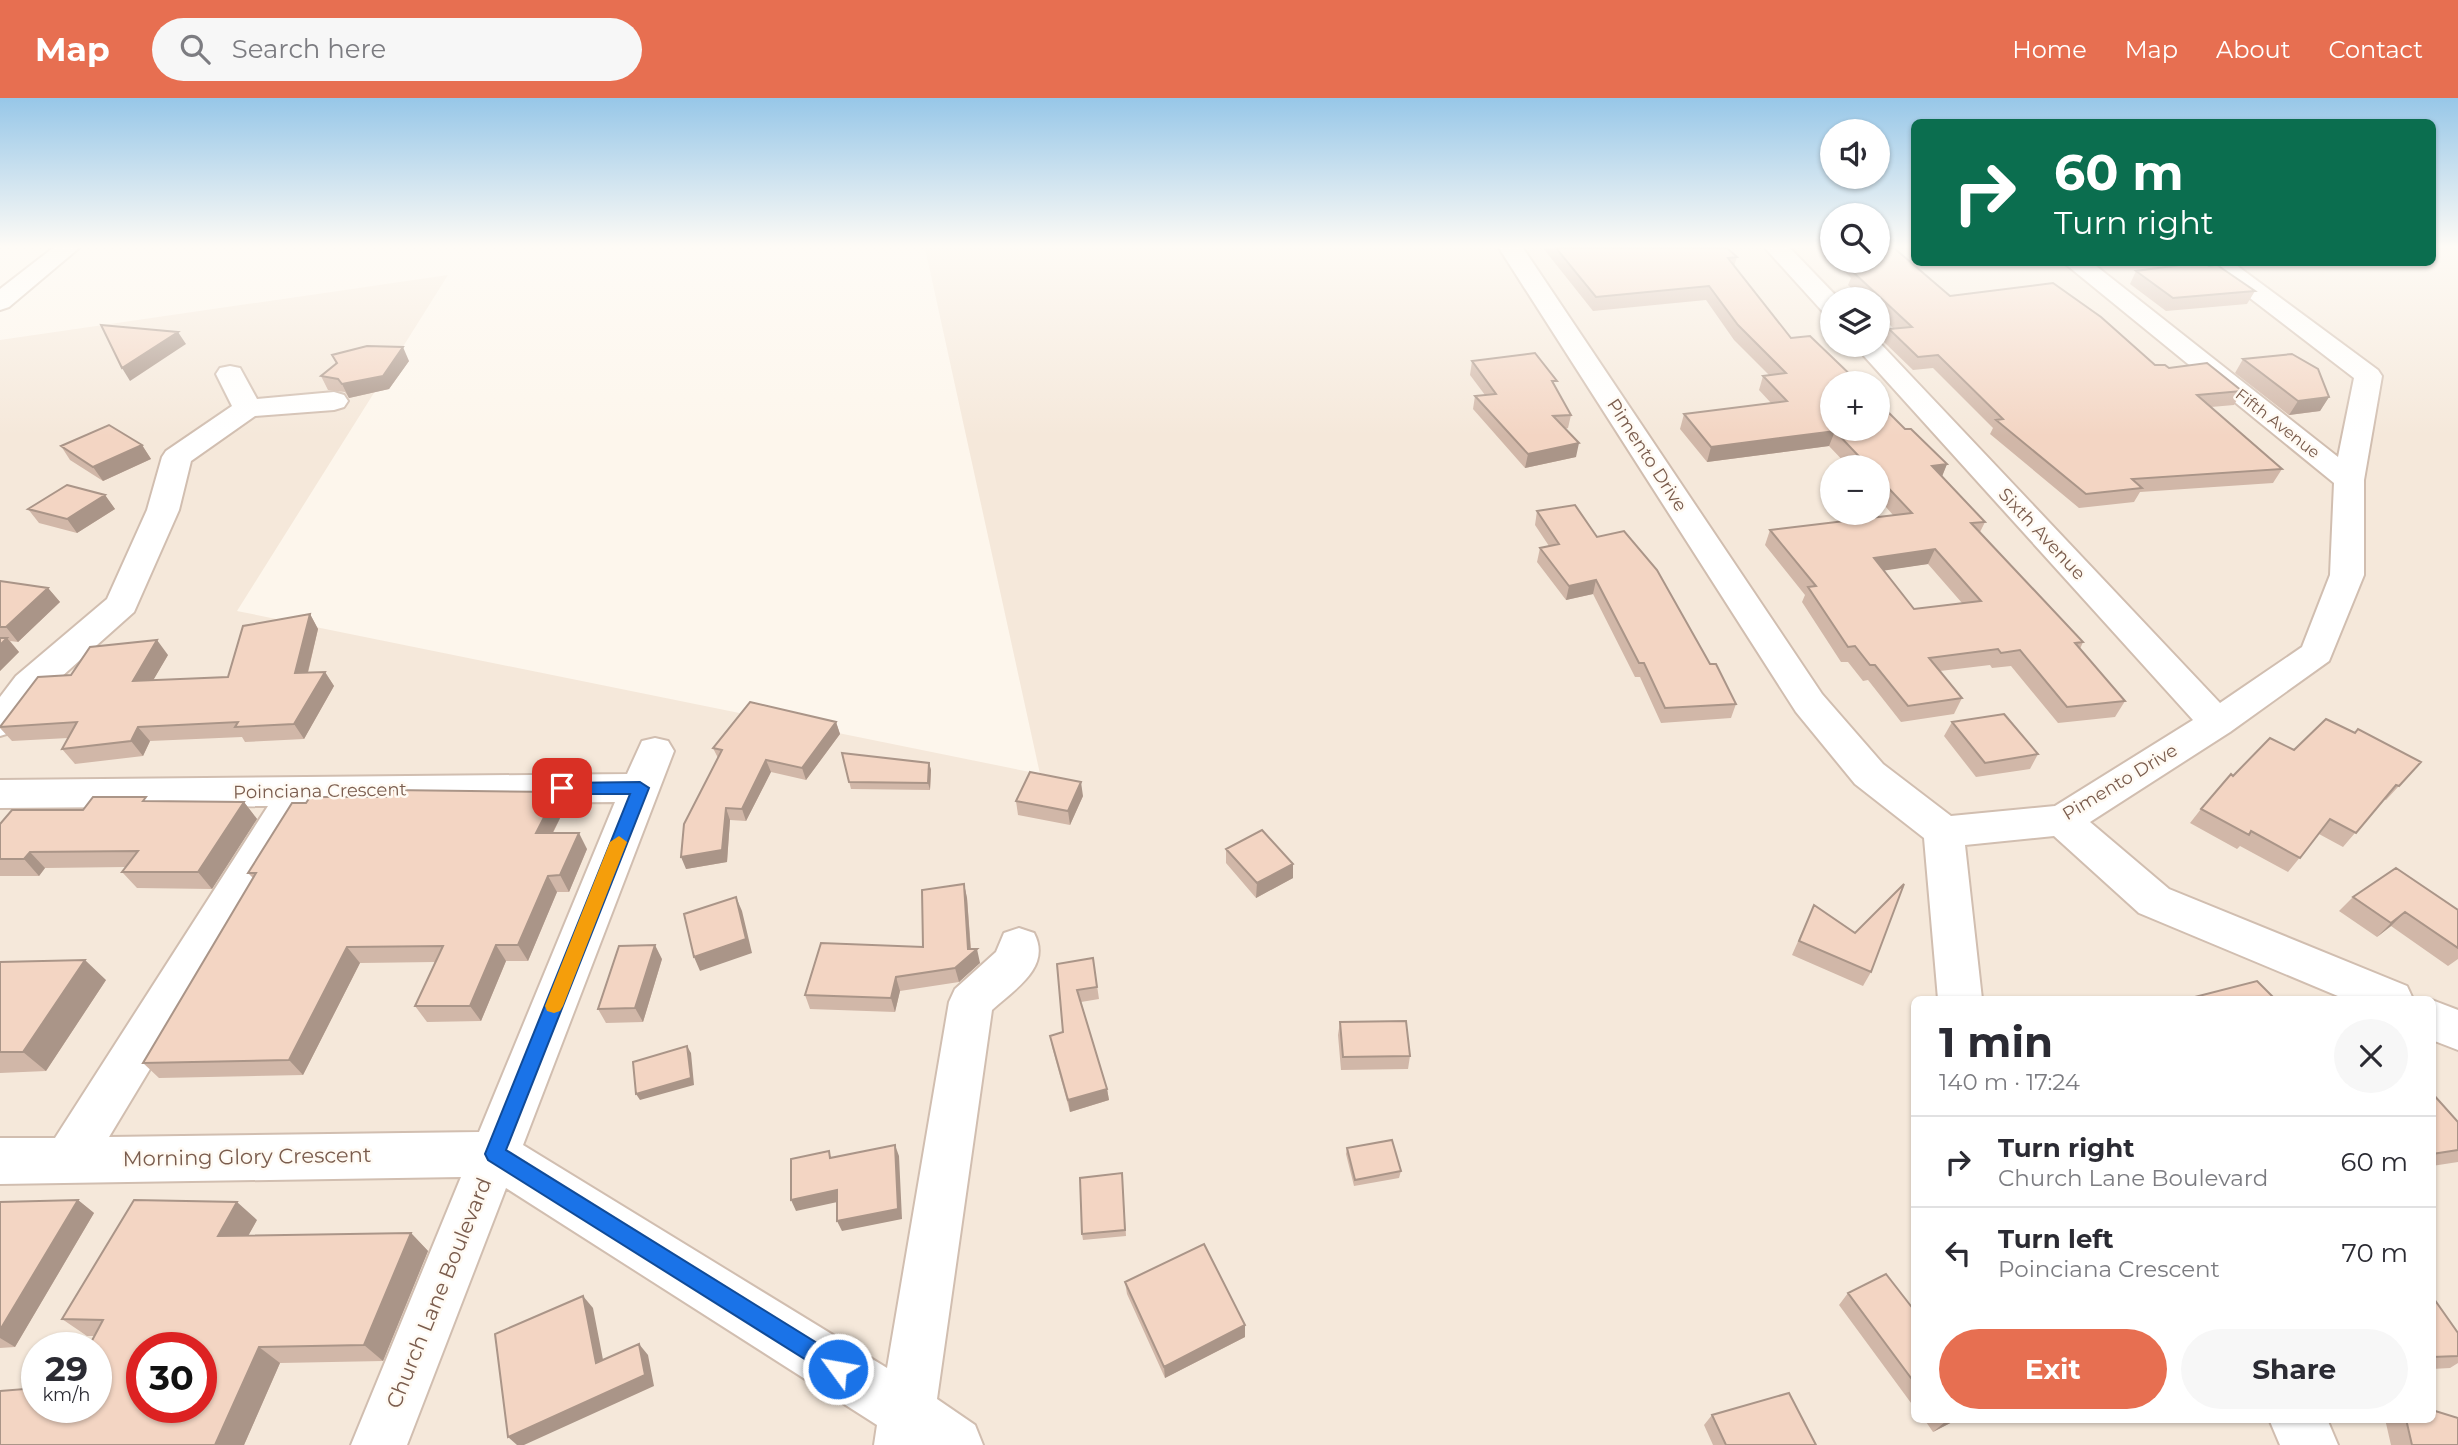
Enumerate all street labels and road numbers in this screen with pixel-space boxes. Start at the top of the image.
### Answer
street label: Fifth Avenue [2232,385,2324,462]
street label: Pimento Drive [1602,394,1692,516]
street label: Sixth Avenue [1994,483,2090,585]
street label: Pimento Drive [2059,739,2181,825]
street label: Poinciana Crescent [233,778,407,804]
street label: Morning Glory Crescent [122,1142,372,1171]
street label: Church Lane Boulevard [381,1174,496,1412]

